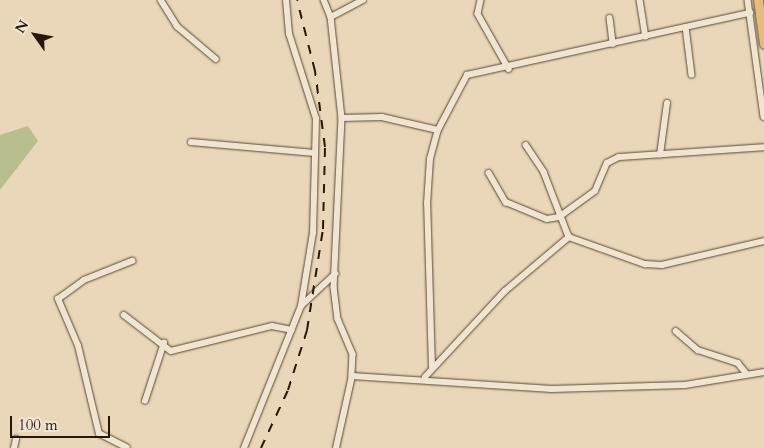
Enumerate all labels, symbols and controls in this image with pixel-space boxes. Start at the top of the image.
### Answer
north arrow [10,10,60,60]
text: N [11,17,33,37]
scale bar [12,406,112,438]
text: 100 m [18,415,58,435]

